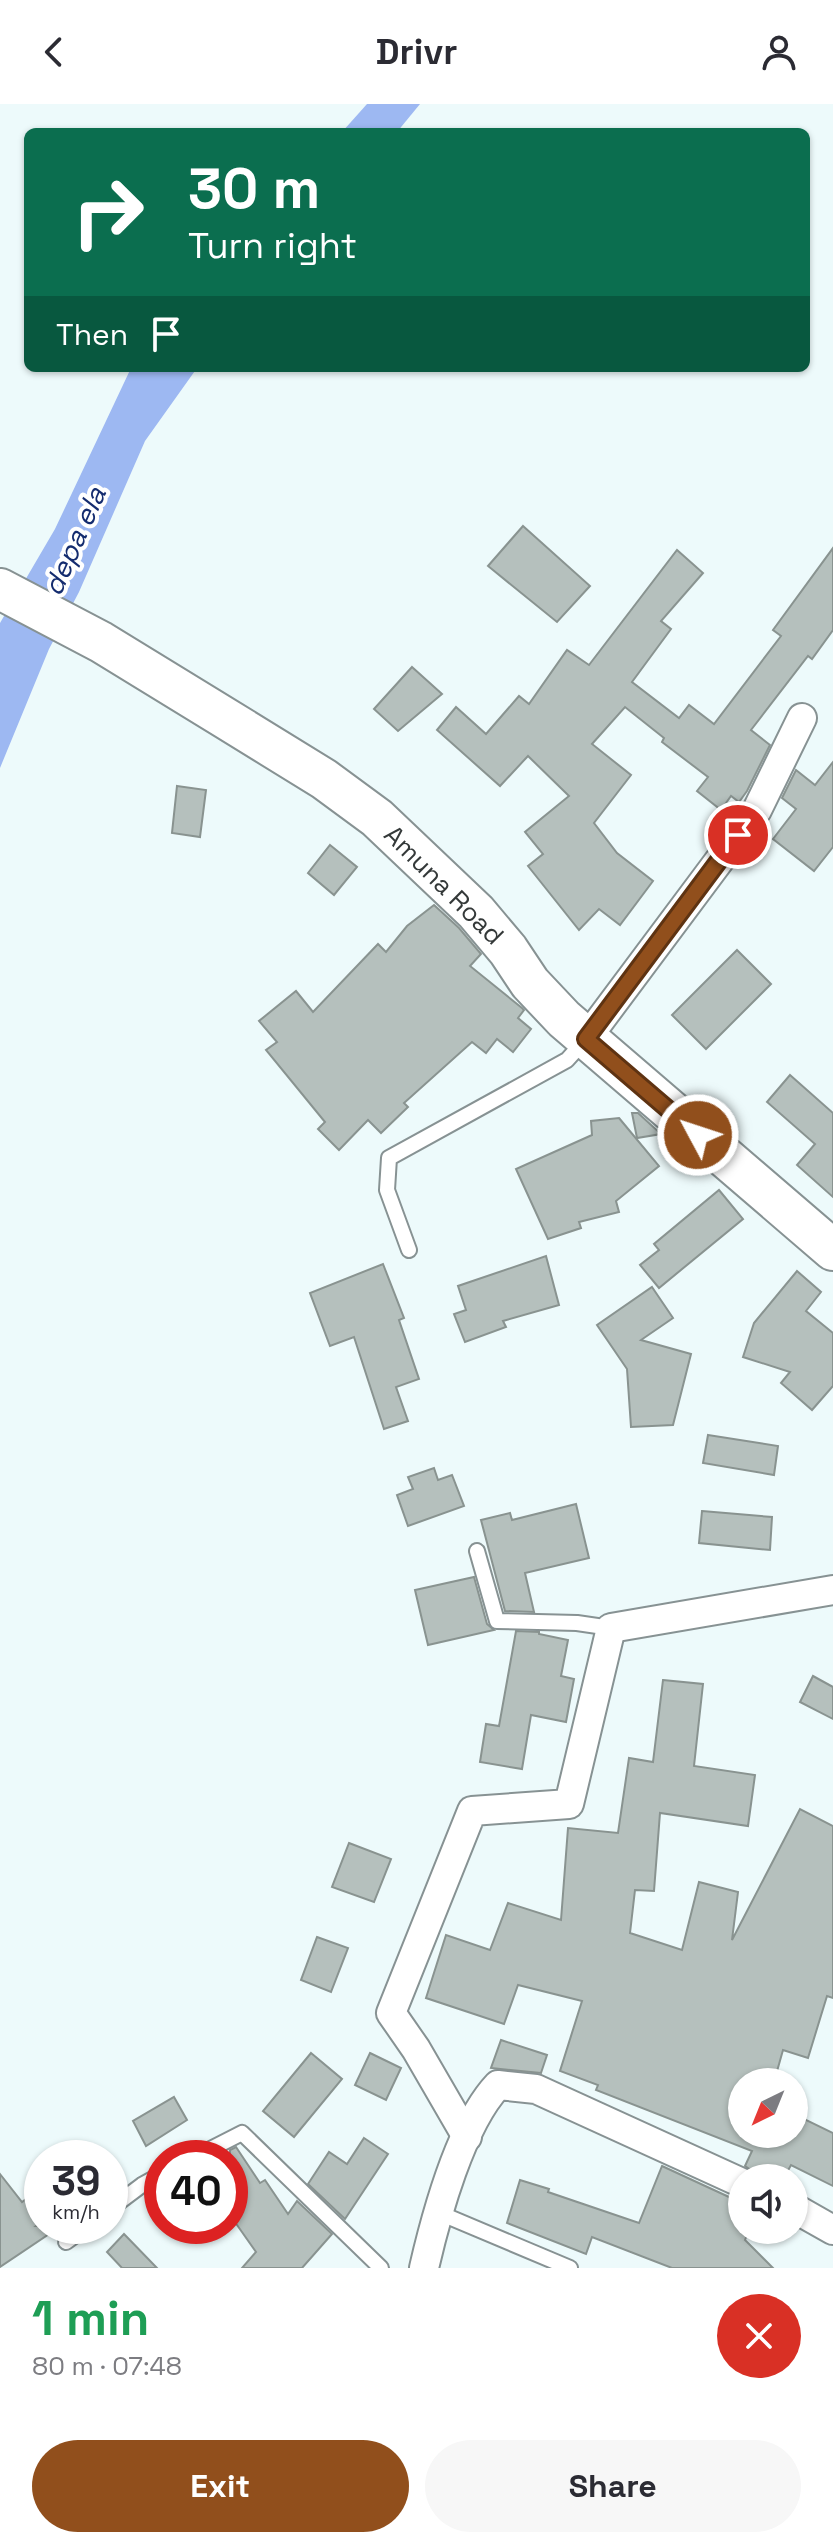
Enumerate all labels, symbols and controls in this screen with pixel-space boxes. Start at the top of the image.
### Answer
text: Drivr [376,29,457,75]
icon: back [32,30,76,74]
icon: person [757,30,801,74]
text: 30 m [188,153,320,224]
icon: right [56,160,160,264]
text: Turn right [188,223,357,269]
icon: arrive [144,312,188,356]
text: Then [56,315,128,354]
water label: depa ela [34,480,114,601]
pin [704,801,772,869]
icon: arrive [716,813,760,857]
street label: Amuna Road [377,818,511,952]
position arrow [656,1093,740,1177]
north arrow [728,2068,808,2148]
map controls [728,2068,808,2244]
speed limit sign: 40 [144,2140,248,2244]
text: 39 [51,2156,101,2207]
button: sound [728,2164,808,2244]
text: km/h [52,2199,100,2225]
text: 1 min [32,2288,149,2349]
button: close [717,2294,801,2378]
text: 80 m · 07:48 [32,2349,182,2383]
button: Exit [32,2440,409,2532]
button: Share [425,2440,801,2532]

